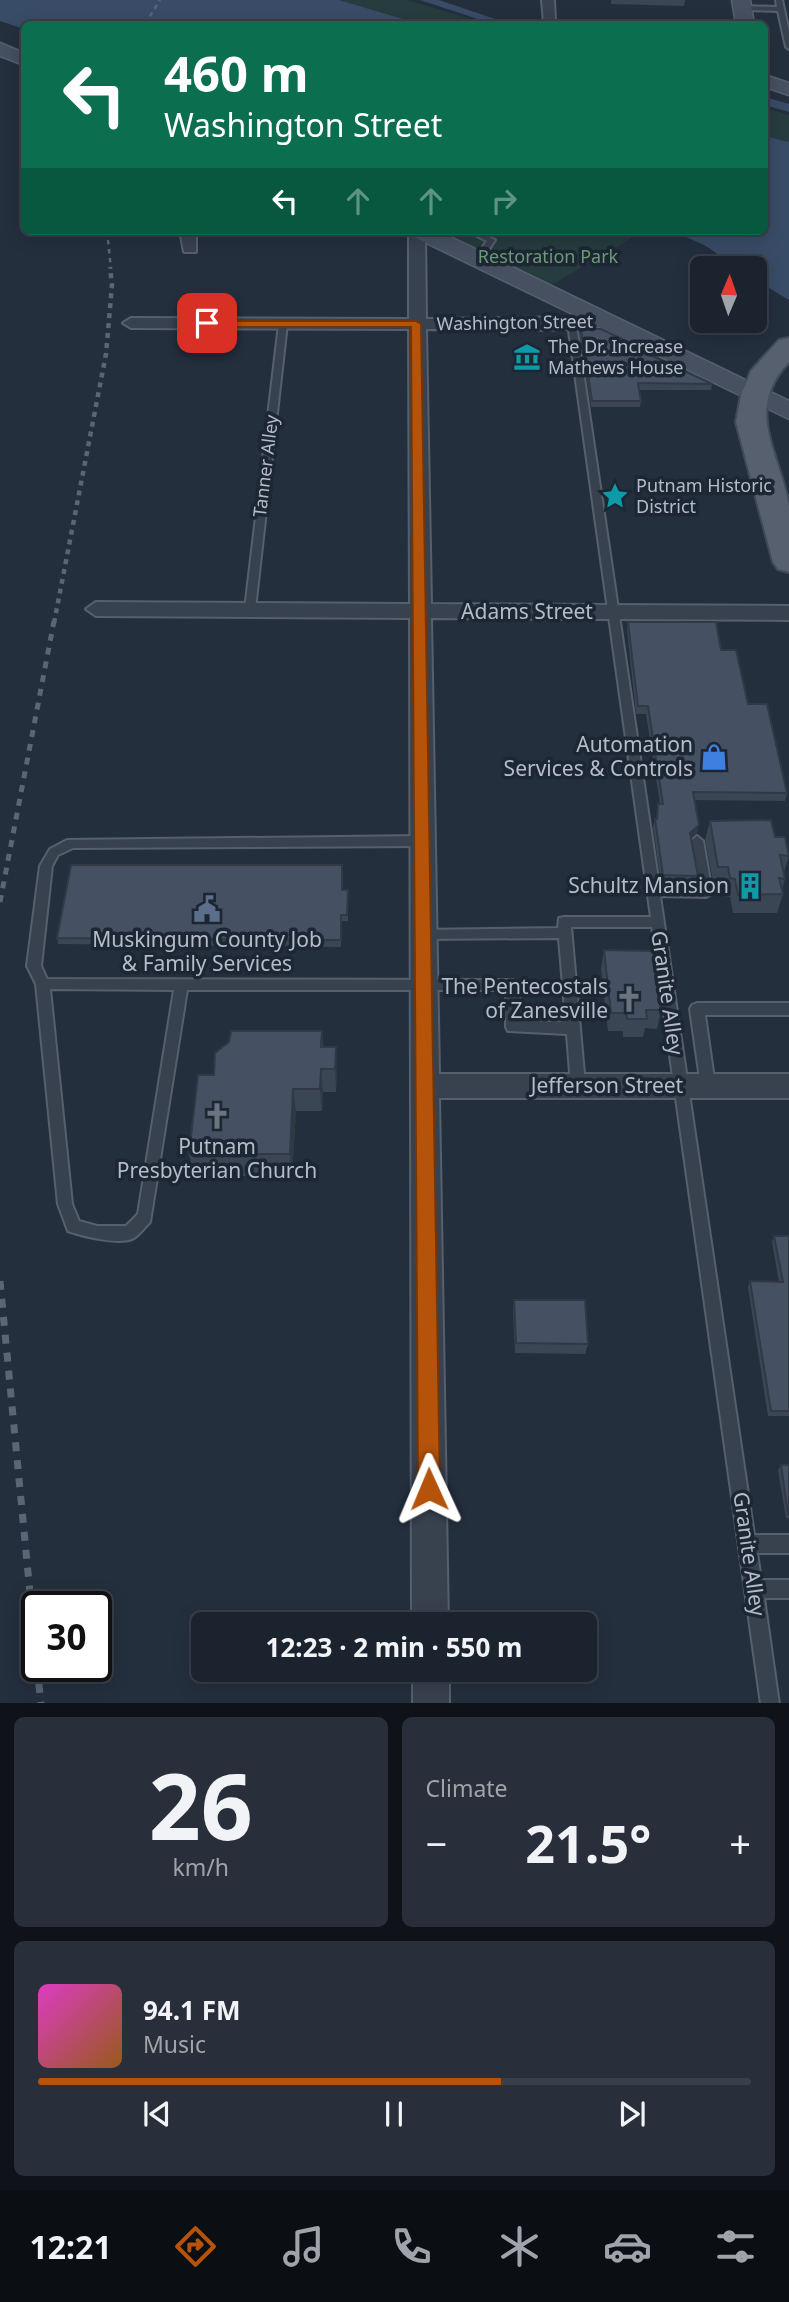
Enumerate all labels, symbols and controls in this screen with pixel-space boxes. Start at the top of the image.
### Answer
text: 460 m [164,40,309,106]
icon: left [49,49,140,140]
text: Washington Street [164,103,442,146]
icon: left [266,182,304,220]
icon: ahead [339,182,377,220]
icon: ahead [412,182,450,220]
icon: right [485,182,523,220]
park label: Restoration Park [478,244,619,268]
north arrow [690,256,766,332]
map controls [690,256,767,333]
pin [177,293,237,353]
icon: arrive [188,304,226,342]
street label: Washington Street [437,309,594,335]
place label: The Dr. Increase Mathews House [548,334,683,379]
museum icon: The Dr. Increase Mathews House [512,342,542,372]
street label: Tanner Alley [247,413,283,518]
place label: Putnam Historic District [636,473,772,518]
place icon: Putnam Historic District [600,481,630,511]
street label: Adams Street [461,597,593,625]
place label: Automation Services & Controls [504,730,693,782]
shop icon: Automation Services & Controls [699,742,729,772]
place label: Schultz Mansion [568,871,729,899]
building icon: Schultz Mansion [735,871,765,901]
public building icon: Muskingum County Job & Family Services [192,894,222,924]
place label: Muskingum County Job & Family Services [92,925,322,977]
street label: Granite Alley [645,929,691,1057]
place label: The Pentecostals of Zanesville [441,972,608,1024]
church icon: The Pentecostals of Zanesville [614,984,644,1014]
street label: Jefferson Street [529,1071,684,1099]
church icon: Putnam Presbyterian Church [202,1101,232,1131]
place label: Putnam Presbyterian Church [117,1132,317,1184]
position arrow [392,1452,466,1526]
street label: Granite Alley [727,1490,773,1618]
speed limit sign: 30 [21,1591,112,1682]
text: 12:23 · 2 min · 550 m [266,1629,522,1665]
text: 26 [149,1743,253,1867]
text: Climate [426,1772,508,1804]
text: 21.5° [525,1807,651,1878]
text: − [426,1817,447,1869]
text: + [729,1817,751,1869]
text: km/h [172,1851,229,1883]
text: 94.1 FM [143,1992,240,2028]
text: Music [143,2028,206,2060]
icon: previous [138,2095,176,2133]
icon: pause [375,2095,413,2133]
icon: next [613,2095,651,2133]
icon: directions [171,2222,220,2271]
icon: music [279,2222,328,2271]
icon: phone [387,2222,436,2271]
icon: climate [495,2222,544,2271]
icon: car [603,2222,652,2271]
icon: filters [711,2222,760,2271]
text: 12:21 [29,2225,112,2268]

